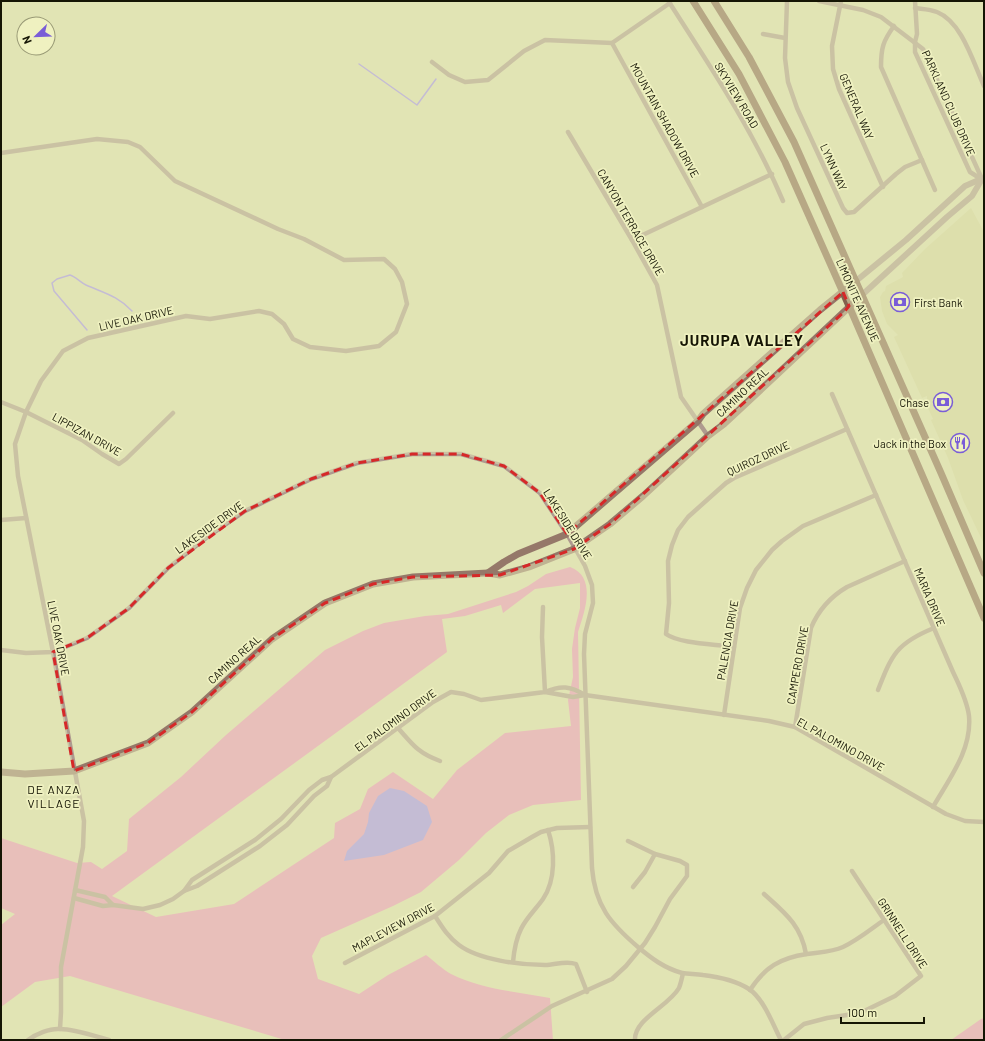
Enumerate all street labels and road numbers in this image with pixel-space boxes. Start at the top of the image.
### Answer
street label: PARKLAND CLUB DRIVE [920,48,978,158]
street label: MOUNTAIN SHADOW DRIVE [628,60,702,180]
street label: SKYVIEW ROAD [712,60,762,130]
street label: GENERAL WAY [837,71,877,141]
street label: LYNN WAY [818,142,850,192]
street label: CANYON TERRACE DRIVE [595,166,667,278]
street label: LIMONITE AVENUE [834,256,882,344]
street label: LIVE OAK DRIVE [97,303,175,333]
street label: CAMINO REAL [713,364,771,420]
street label: LIPPIZAN DRIVE [50,410,124,458]
street label: QUIROZ DRIVE [725,438,792,478]
street label: LAKESIDE DRIVE [541,486,595,562]
street label: LAKESIDE DRIVE [172,498,246,556]
street label: MARIA DRIVE [912,566,948,629]
street label: LIVE OAK DRIVE [45,599,73,677]
street label: PALENCIA DRIVE [714,599,740,681]
street label: CAMPERO DRIVE [784,624,810,705]
street label: CAMINO REAL [205,632,263,686]
street label: EL PALOMINO DRIVE [352,686,439,754]
street label: EL PALOMINO DRIVE [795,715,887,774]
street label: GRINNELL DRIVE [875,895,931,971]
street label: MAPLEVIEW DRIVE [350,900,437,954]

